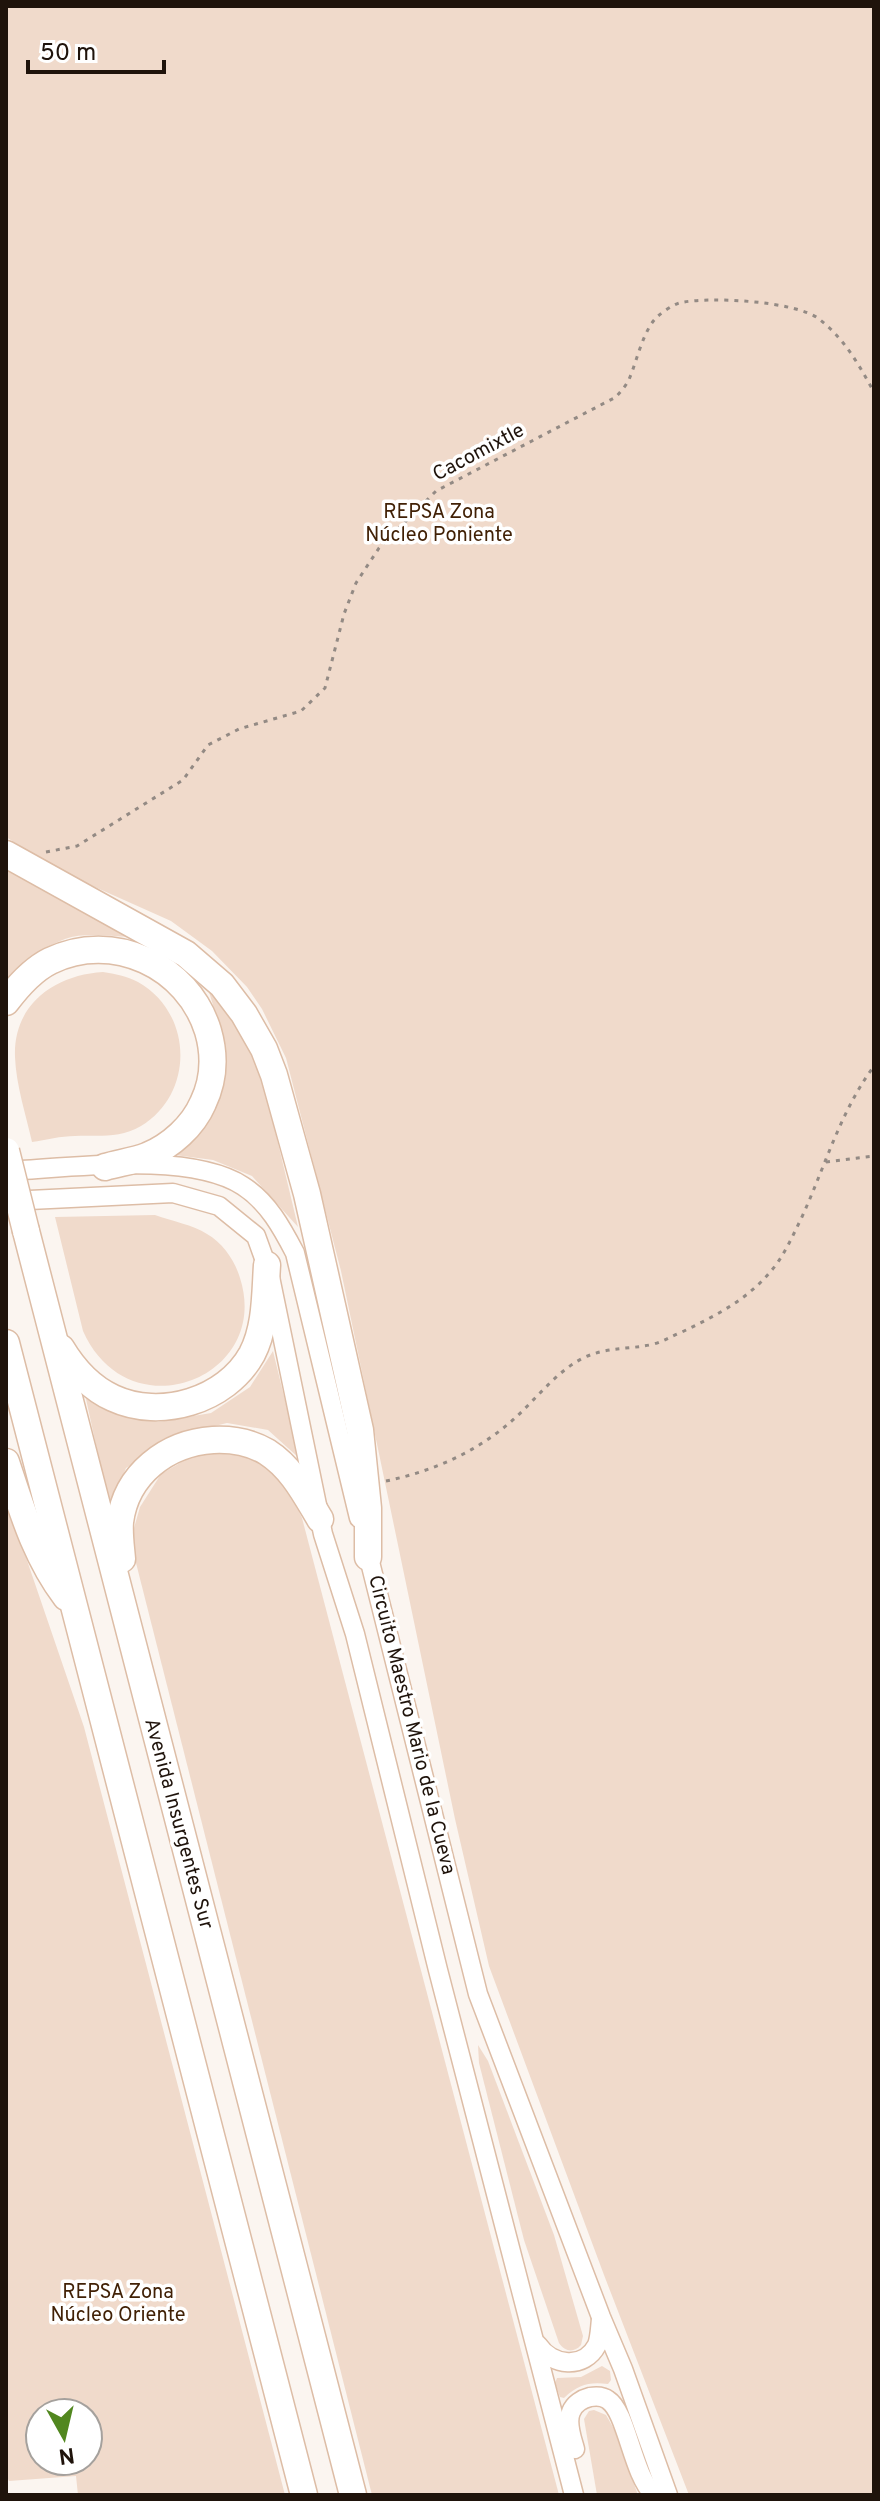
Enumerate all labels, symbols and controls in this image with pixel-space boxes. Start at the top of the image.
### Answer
scale bar [28,24,164,74]
text: 50 m [40,39,96,69]
street label: Cacomixtle [429,418,529,488]
park label: REPSA Zona Núcleo Poniente [365,500,513,549]
street label: Circuito Maestro Mario de la Cueva [361,1573,461,1877]
street label: Avenida Insurgentes Sur [137,1716,219,1933]
park label: REPSA Zona Núcleo Oriente [50,2280,186,2329]
north arrow [24,2397,104,2477]
text: N [57,2440,76,2469]

